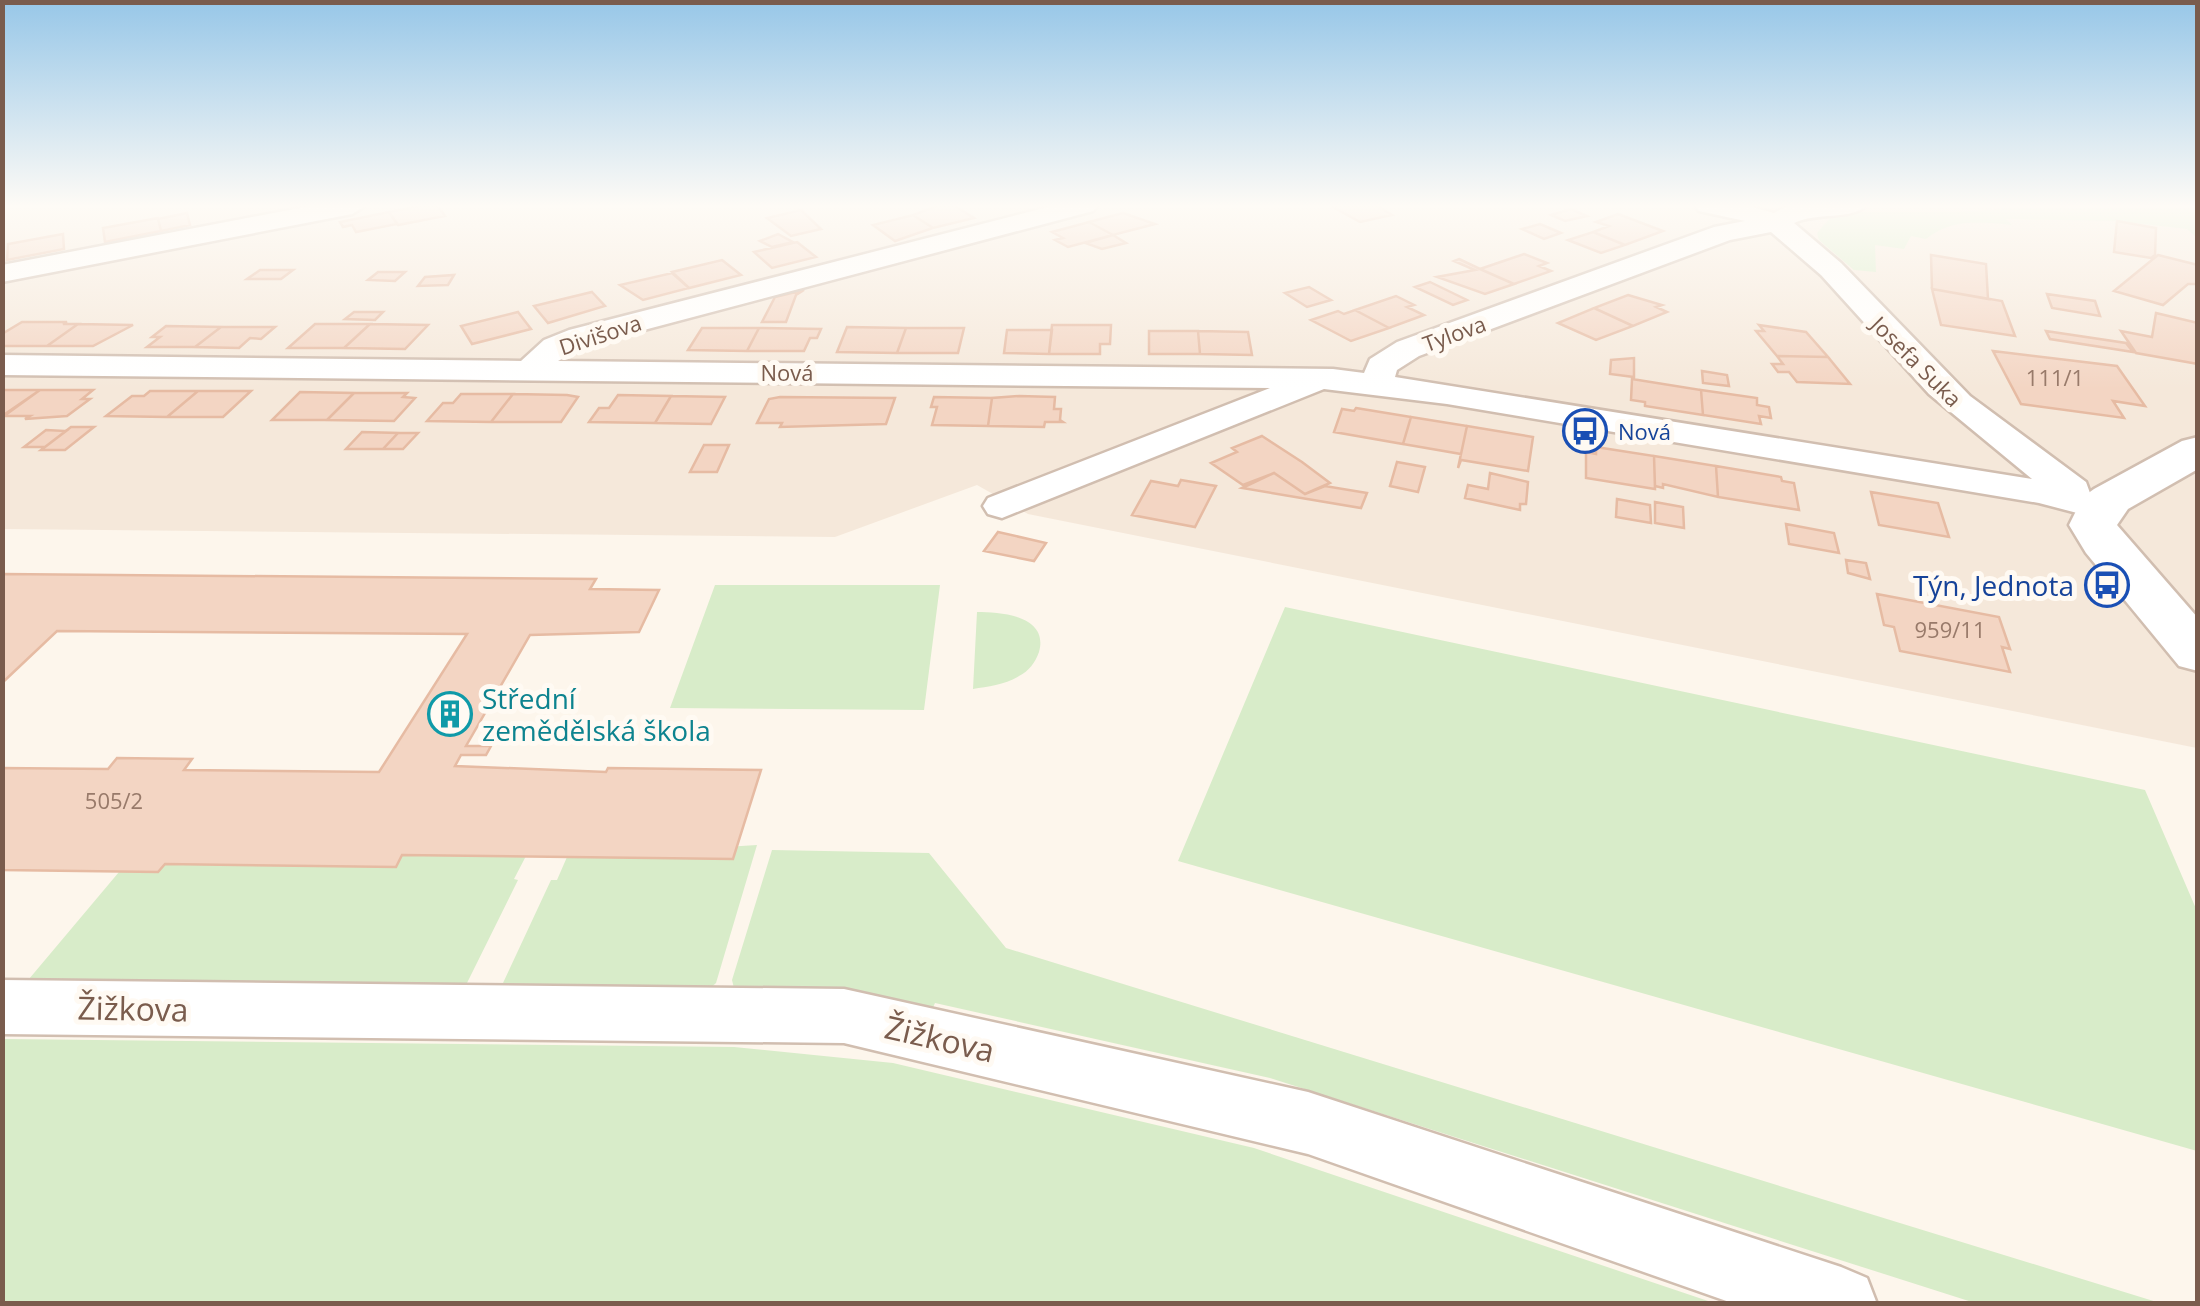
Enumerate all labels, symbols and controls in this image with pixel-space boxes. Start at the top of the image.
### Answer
street label: Divišova [555,307,645,361]
street label: Tylova [1418,308,1490,358]
street label: Josefa Suka [1864,308,1969,413]
street label: Nová [760,357,814,387]
house number: 111/1 [2026,362,2084,392]
bus stop icon: Nová [1562,408,1608,454]
place label: Nová [1618,416,1671,446]
bus stop icon: Týn, Jednota [2084,562,2130,608]
place label: Týn, Jednota [1913,566,2074,604]
house number: 959/11 [1915,614,1985,644]
place label: Střední zemědělská škola [482,679,711,749]
building icon: Střední zemědělská škola [427,691,473,737]
house number: 505/2 [85,785,143,815]
street label: Žižkova [77,986,189,1030]
street label: Žižkova [881,1005,999,1071]

